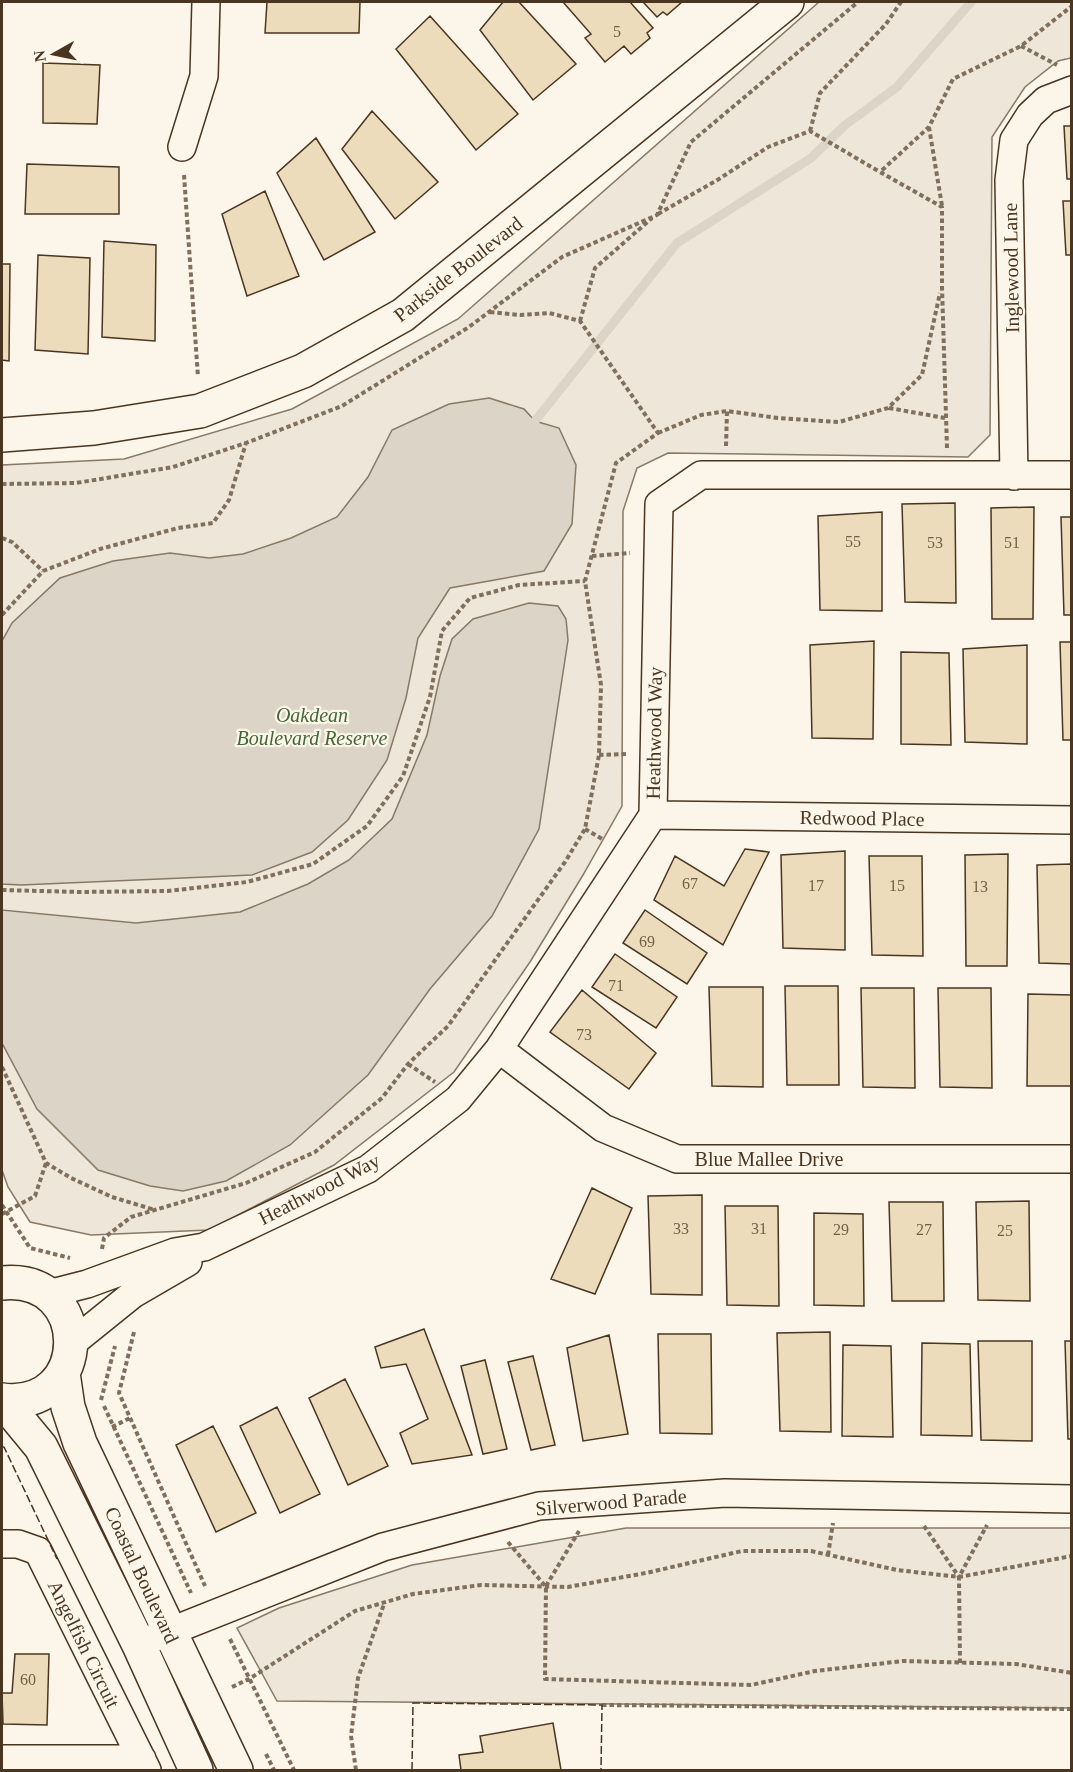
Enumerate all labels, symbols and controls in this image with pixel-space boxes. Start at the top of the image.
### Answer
house number: 5 [613,23,621,40]
north arrow [24,24,84,84]
text: N [30,49,49,63]
street label: Inglewood Lane [999,202,1024,333]
street label: Parkside Boulevard [389,212,527,326]
house number: 55 [845,533,861,550]
house number: 53 [927,534,943,551]
house number: 51 [1004,534,1020,551]
street label: Heathwood Way [642,666,667,800]
park label: Oakdean Boulevard Reserve [237,704,388,749]
street label: Redwood Place [799,806,925,830]
house number: 67 [682,875,698,892]
house number: 17 [808,877,824,894]
house number: 15 [889,877,905,894]
house number: 13 [972,878,988,895]
house number: 69 [639,933,655,950]
house number: 71 [608,977,624,994]
house number: 73 [576,1026,592,1043]
street label: Blue Mallee Drive [695,1148,844,1170]
street label: Heathwood Way [255,1149,384,1230]
house number: 33 [673,1220,689,1237]
house number: 31 [751,1220,767,1237]
house number: 29 [833,1221,849,1238]
house number: 27 [916,1221,932,1238]
house number: 25 [997,1222,1013,1239]
street label: Silverwood Parade [535,1484,688,1520]
street label: Coastal Boulevard [101,1503,183,1647]
street label: Angelfish Circuit [43,1577,125,1712]
house number: 60 [20,1671,36,1688]

